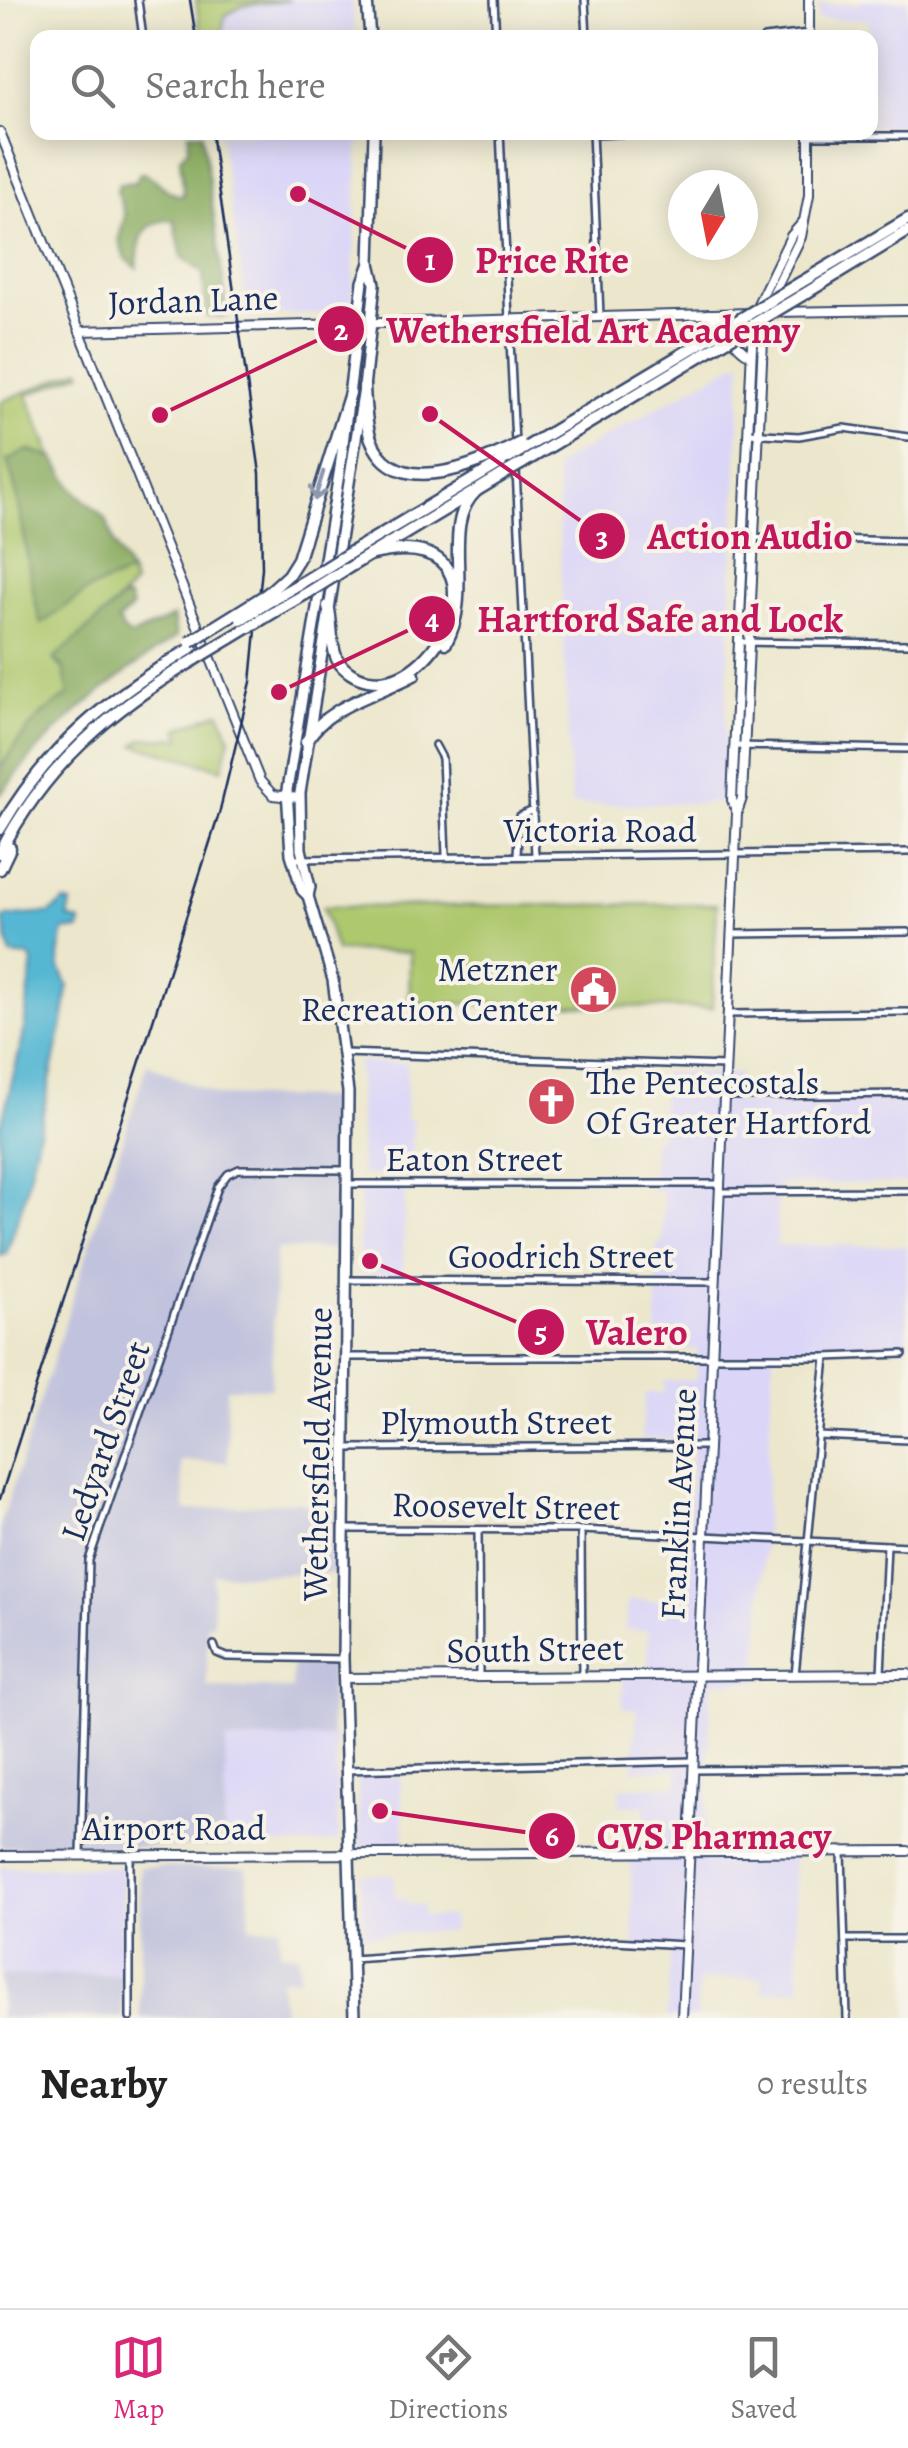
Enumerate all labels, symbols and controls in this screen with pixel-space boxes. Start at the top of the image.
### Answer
search box [30,30,878,140]
icon: search [65,58,120,113]
text: Search here [145,59,326,111]
north arrow [668,170,758,260]
callout: Price Rite [405,226,649,294]
text: Price Rite [475,234,629,286]
text: 1 [425,240,436,280]
street label: Jordan Lane [107,273,279,327]
callout: Wethersfield Art Academy [316,295,819,363]
text: Wethersfield Art Academy [385,304,801,356]
text: 2 [334,310,349,350]
one-way arrow [309,469,327,501]
callout: Action Audio [577,502,873,570]
text: Action Audio [646,510,853,562]
text: 3 [596,517,608,557]
callout: Hartford Safe and Lock [407,585,863,653]
text: Hartford Safe and Lock [477,593,843,645]
text: 4 [425,599,439,639]
street label: Victoria Road [502,806,697,854]
place label: Metzner Recreation Center [300,945,558,1033]
public building icon: Metzner Recreation Center [567,963,619,1015]
place label: The Pentecostals Of Greater Hartford [586,1058,871,1146]
church icon: The Pentecostals Of Greater Hartford [525,1076,577,1128]
street label: Eaton Street [385,1135,563,1183]
street label: Goodrich Street [448,1232,674,1280]
callout: Valero [516,1298,708,1366]
text: Valero [585,1306,688,1358]
street label: Wethersfield Avenue [290,1307,344,1602]
text: 5 [535,1312,547,1352]
street label: Ledyard Street [48,1335,162,1547]
street label: Franklin Avenue [648,1387,708,1621]
street label: Plymouth Street [380,1398,612,1446]
street label: Roosevelt Street [391,1480,621,1532]
street label: South Street [446,1623,624,1675]
callout: CVS Pharmacy [527,1802,851,1870]
street label: Airport Road [81,1804,266,1852]
text: CVS Pharmacy [597,1810,833,1862]
text: 6 [545,1816,559,1856]
text: Nearby [40,2055,167,2112]
text: 0 results [757,2061,868,2105]
tab: Map [111,2330,166,2428]
tab: Directions [388,2330,508,2428]
tab: Saved [731,2330,797,2428]

